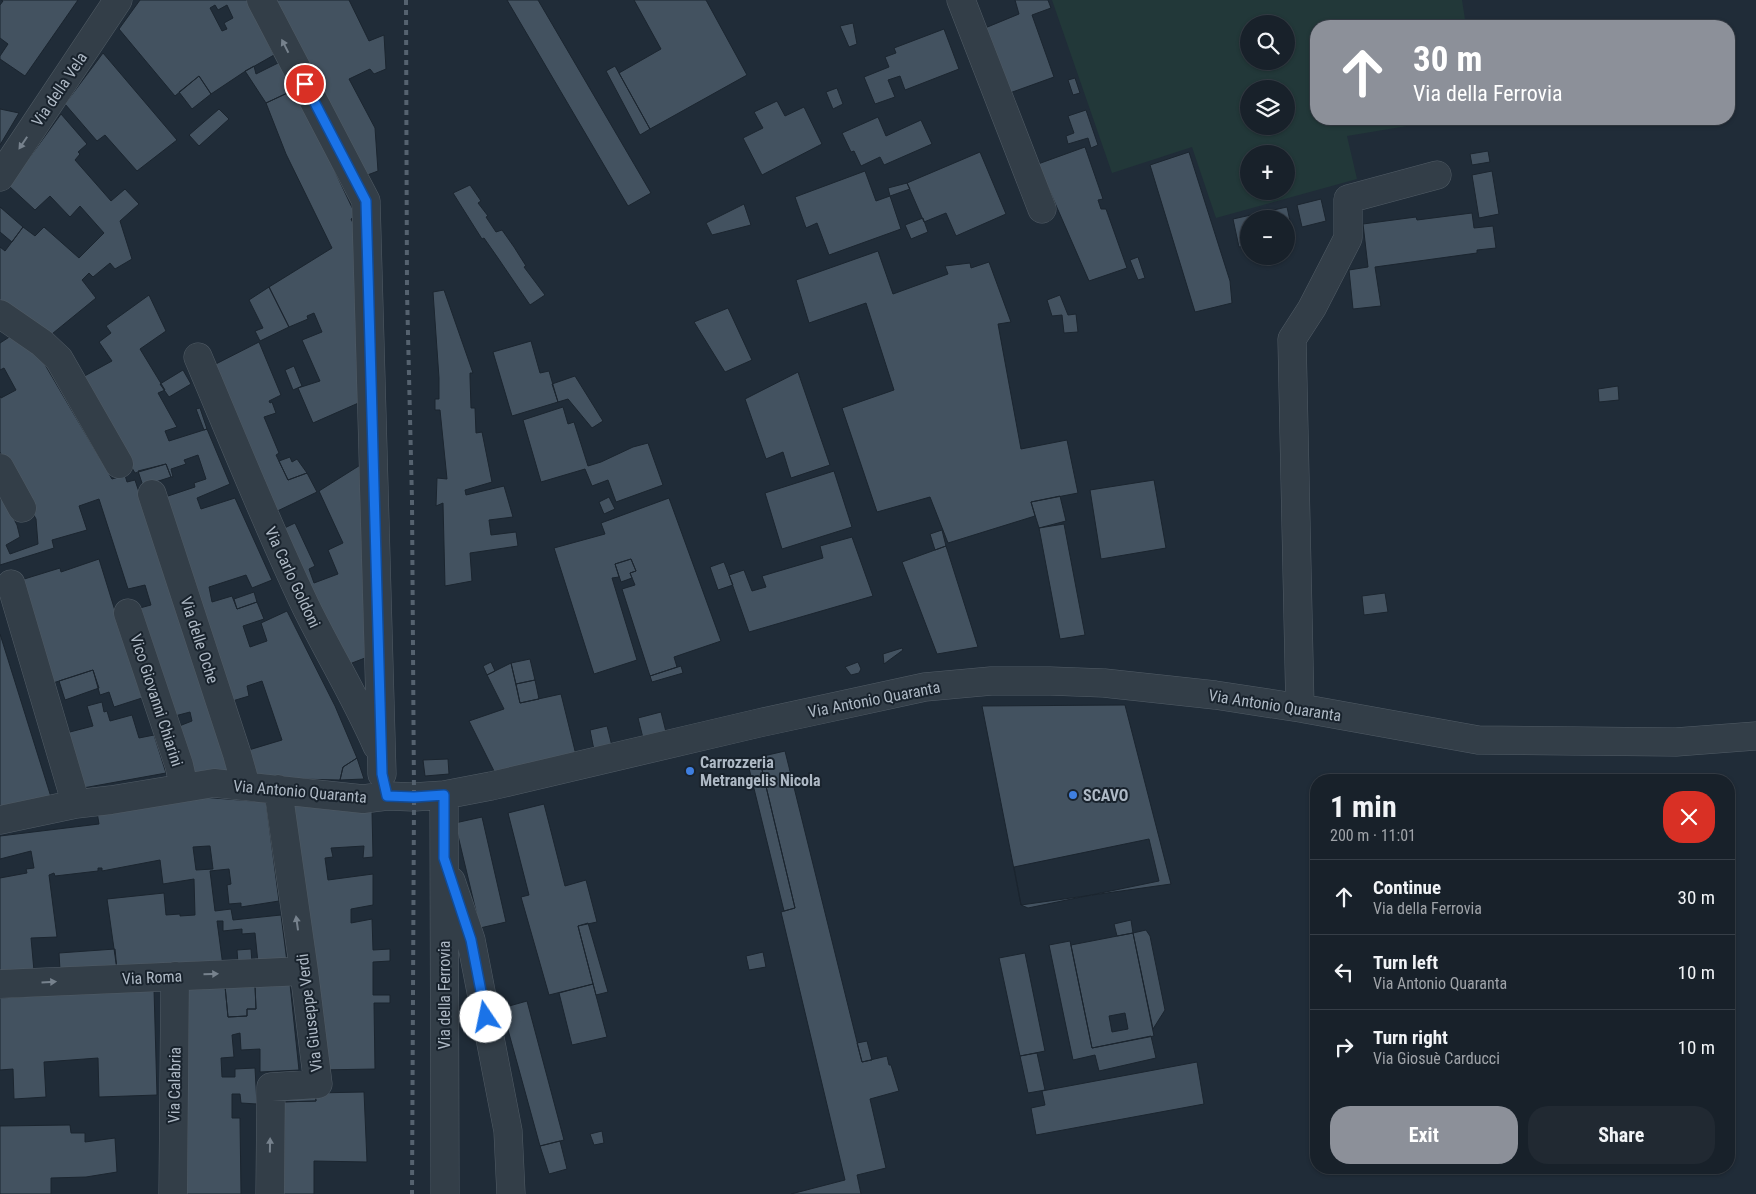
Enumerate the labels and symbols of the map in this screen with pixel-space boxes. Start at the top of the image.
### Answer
one-way arrow [281,38,289,53]
street label: Via della Vela [28,49,91,130]
pin [284,63,326,105]
one-way arrow [18,136,28,149]
street label: Via Carlo Goldoni [261,524,324,631]
street label: Via delle Oche [177,594,222,686]
street label: Vico Giovanni Chiarini [126,632,187,769]
street label: Via Antonio Quaranta [806,677,942,722]
street label: Via Antonio Quaranta [1207,686,1343,725]
place label: Carrozzeria Metrangelis Nicola [700,753,821,790]
marker: Carrozzeria Metrangelis Nicola [684,765,696,777]
street label: Via Antonio Quaranta [232,776,368,807]
place label: SCAVO [1083,786,1129,805]
marker: SCAVO [1067,789,1079,801]
one-way arrow [293,915,301,931]
street label: Via della Ferrovia [435,941,454,1049]
street label: Via Giuseppe Verdi [293,953,326,1073]
street label: Via Roma [121,966,183,989]
one-way arrow [203,970,219,978]
one-way arrow [41,977,57,985]
position arrow [459,990,511,1042]
street label: Via Calabria [164,1047,185,1123]
one-way arrow [266,1137,274,1153]

